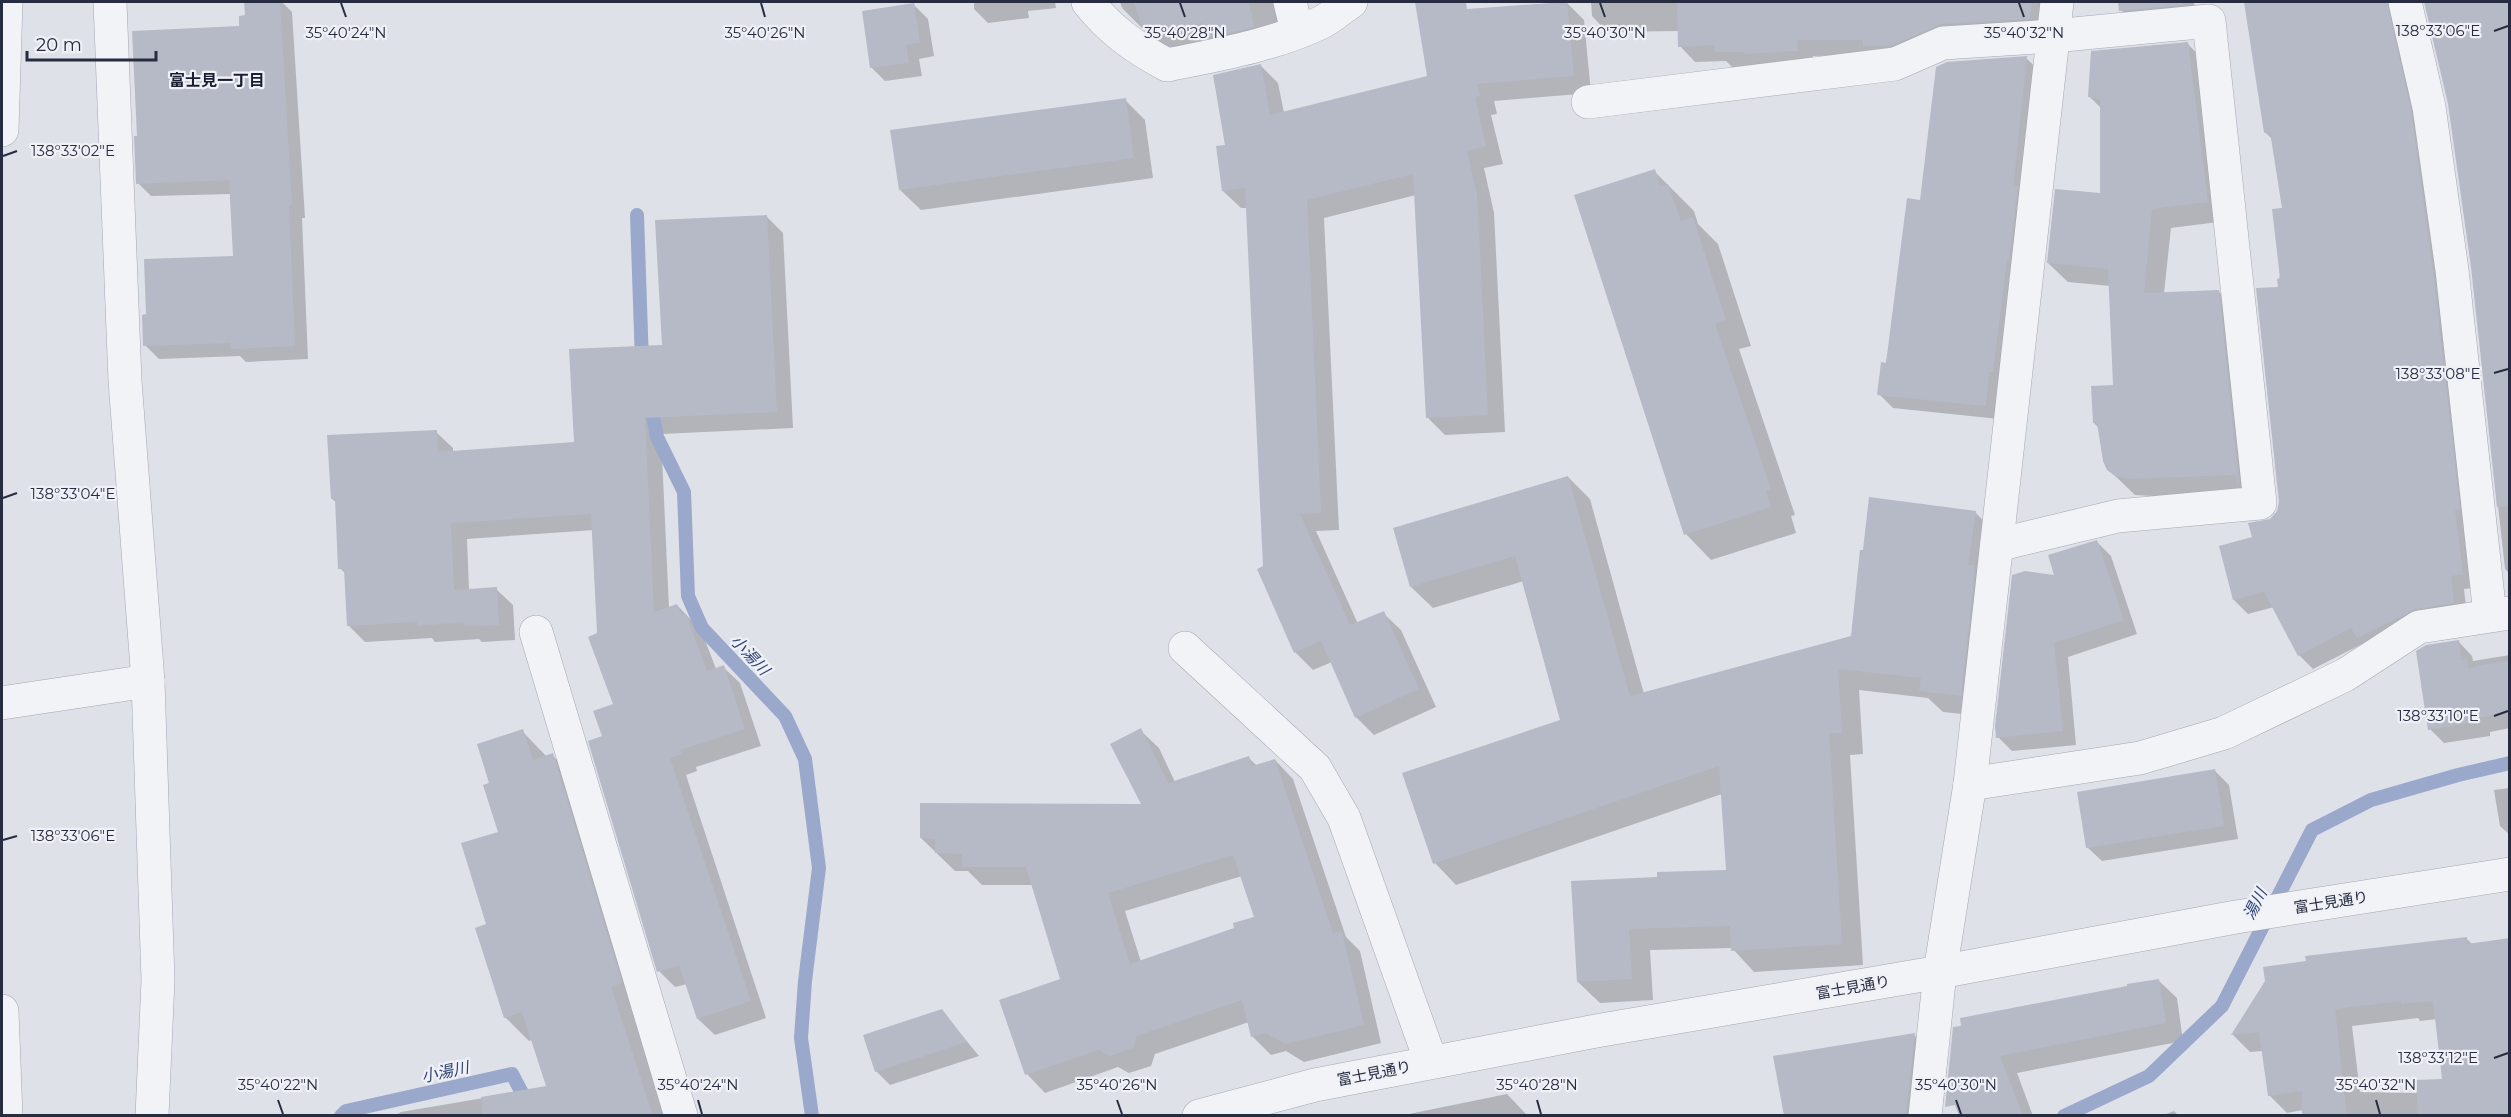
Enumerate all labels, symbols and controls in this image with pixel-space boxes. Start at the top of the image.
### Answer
text: 138°33'06"E [2396,21,2480,40]
text: 35°40'24"N [305,23,387,42]
text: 35°40'26"N [725,23,805,42]
text: 35°40'28"N [1144,23,1226,42]
text: 35°40'30"N [1564,23,1646,42]
text: 35°40'32"N [1984,23,2064,42]
scale bar [27,24,156,62]
text: 20 m [36,34,82,56]
district label: 富士見一丁目 [169,71,265,90]
text: 138°33'02"E [31,141,115,160]
text: 138°33'08"E [2396,364,2480,383]
text: 138°33'04"E [31,484,115,503]
water label: 小湯川 [727,631,775,680]
text: 138°33'10"E [2397,706,2479,725]
text: 138°33'06"E [31,826,115,845]
water label: 湯川 [2239,884,2272,923]
street label: 富士見通り [2292,887,2370,917]
street label: 富士見通り [1814,971,1892,1003]
text: 138°33'12"E [2398,1048,2478,1067]
water label: 小湯川 [420,1057,472,1086]
street label: 富士見通り [1335,1057,1413,1089]
text: 35°40'22"N [238,1075,318,1094]
text: 35°40'24"N [657,1075,739,1094]
text: 35°40'26"N [1077,1075,1157,1094]
text: 35°40'28"N [1496,1075,1578,1094]
text: 35°40'30"N [1915,1075,1997,1094]
text: 35°40'32"N [2336,1075,2416,1094]

